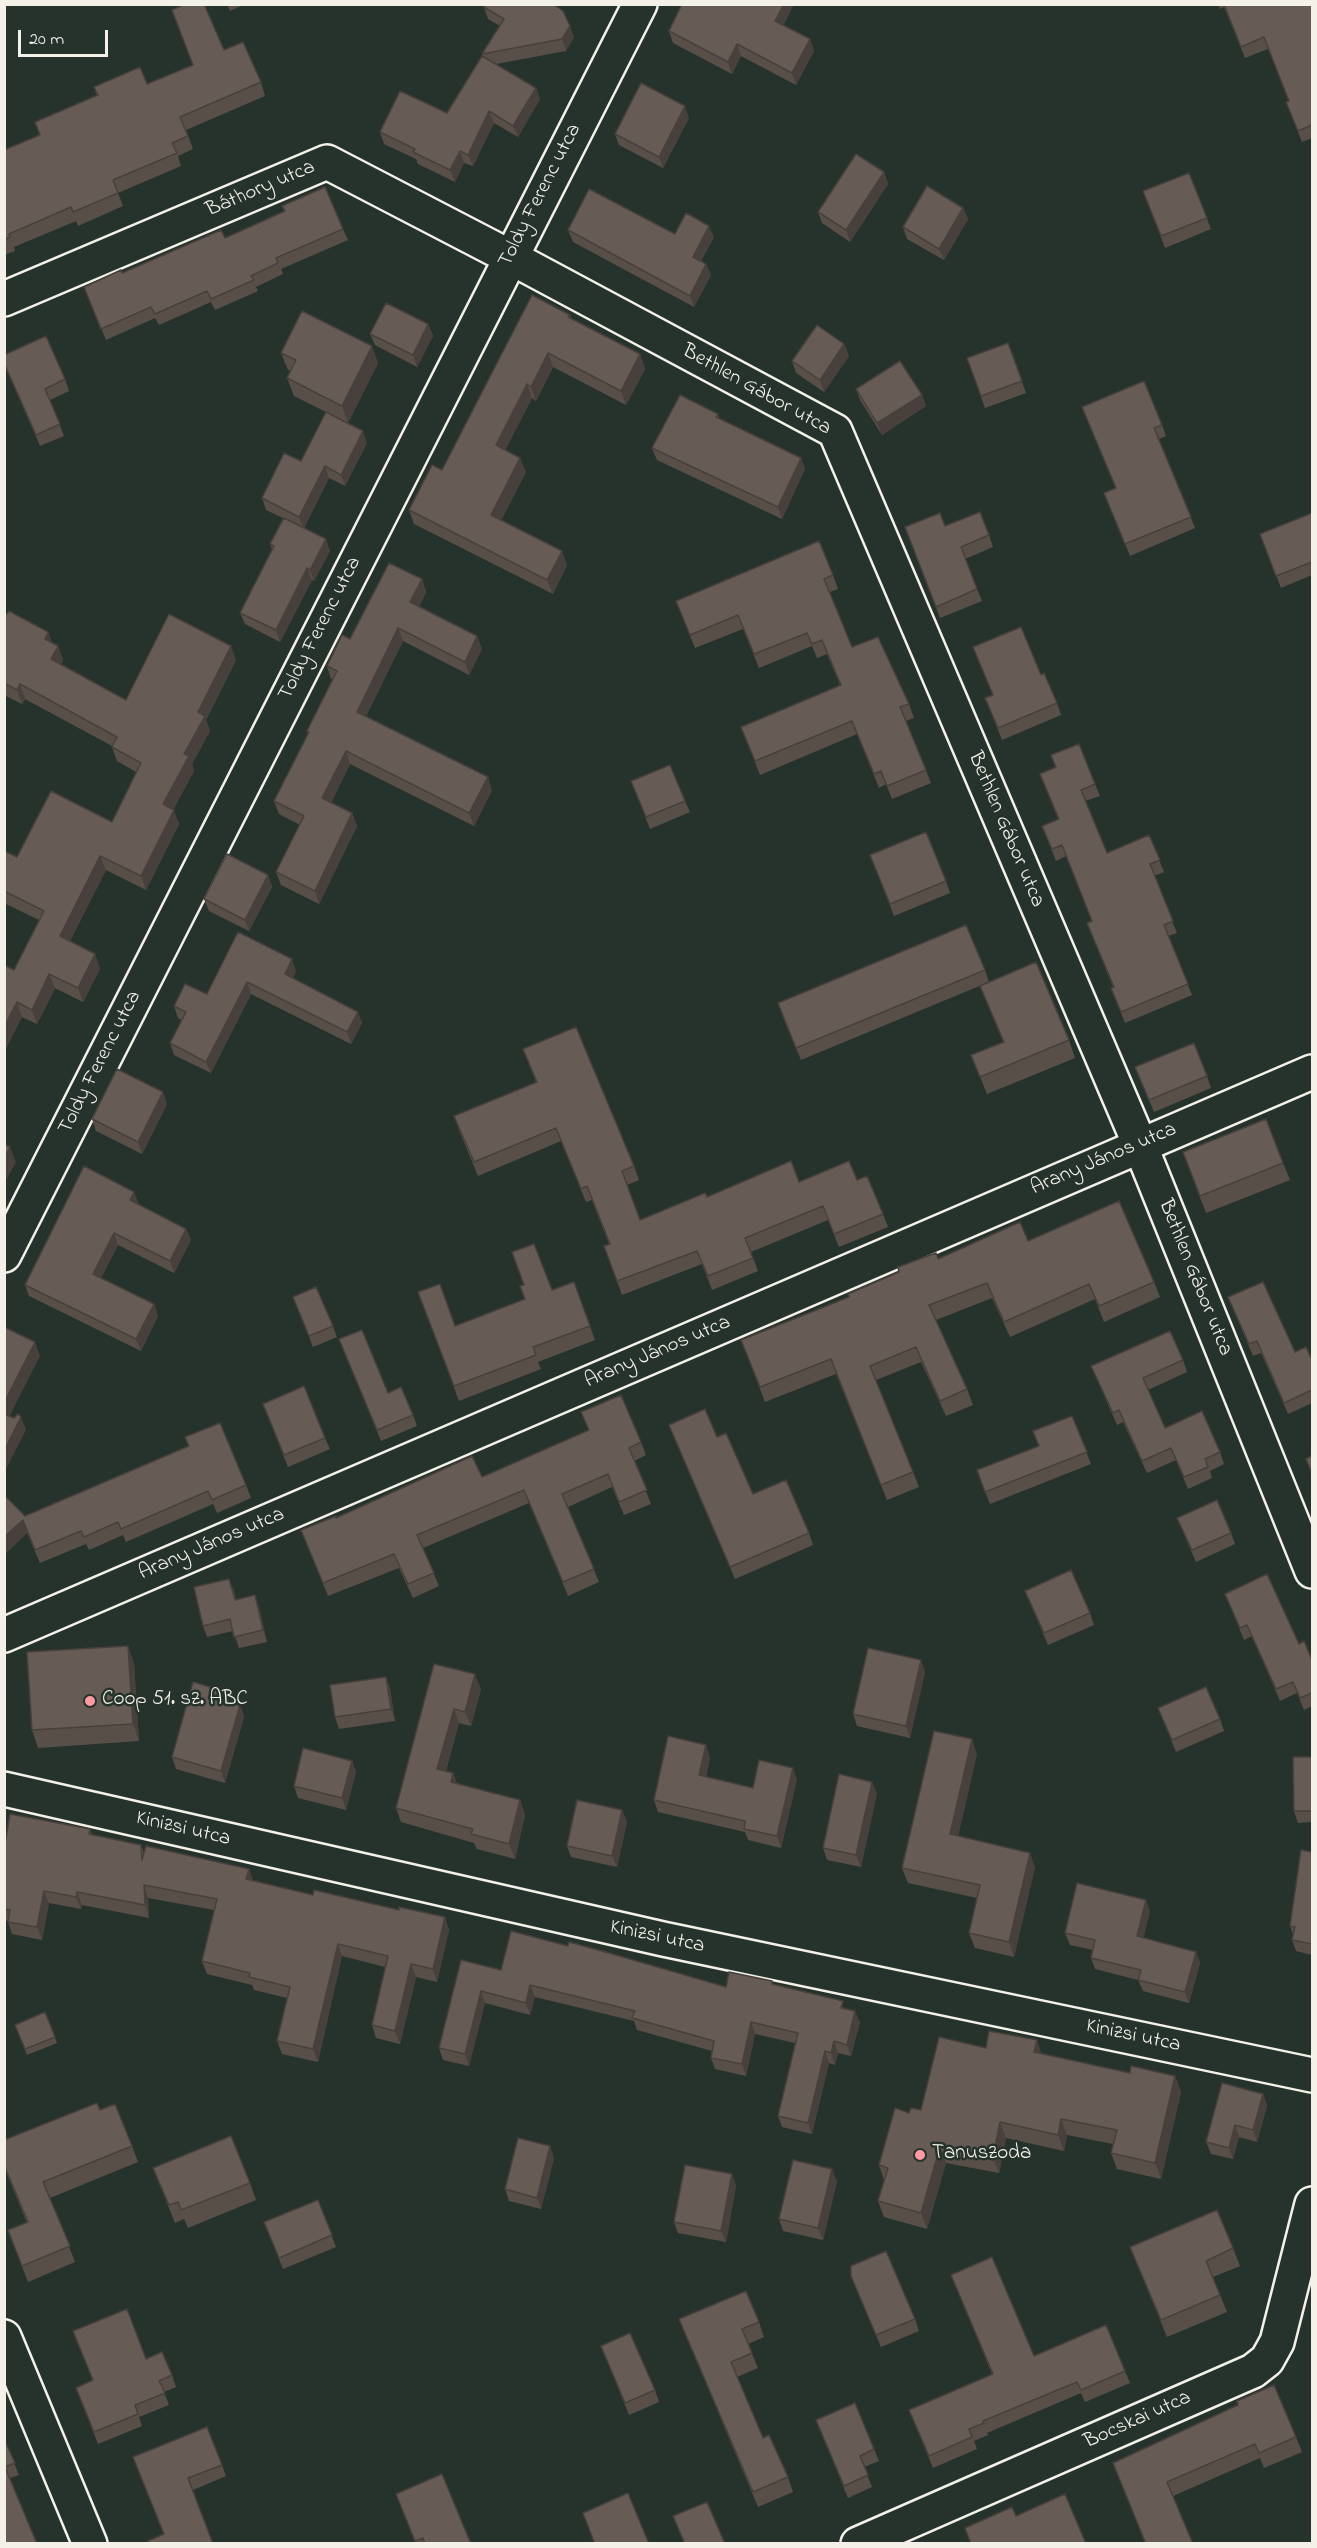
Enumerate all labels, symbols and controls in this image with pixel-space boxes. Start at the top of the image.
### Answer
scale bar [21,18,111,56]
text: 20 m [29,27,64,53]
street label: Toldy Ferenc utca [494,120,588,272]
street label: Báthory utca [203,156,319,224]
street label: Bethlen Gábor utca [677,340,835,442]
street label: Toldy Ferenc utca [274,553,368,705]
street label: Bethlen Gábor utca [961,749,1049,911]
street label: Toldy Ferenc utca [54,987,148,1139]
street label: Arany János utca [1027,1118,1181,1202]
street label: Bethlen Gábor utca [1151,1196,1237,1360]
street label: Arany János utca [581,1311,735,1395]
street label: Arany János utca [135,1503,289,1587]
place label: Coop 51. sz. ABC [102,1688,248,1714]
marker: Coop 51. sz. ABC [83,1694,97,1708]
street label: Kinizsi utca [133,1807,233,1853]
street label: Kinizsi utca [607,1916,707,1960]
street label: Kinizsi utca [1083,2015,1183,2059]
place label: Tanuszoda [932,2142,1031,2168]
marker: Tanuszoda [913,2148,927,2162]
street label: Bocskai utca [1081,2386,1195,2456]

